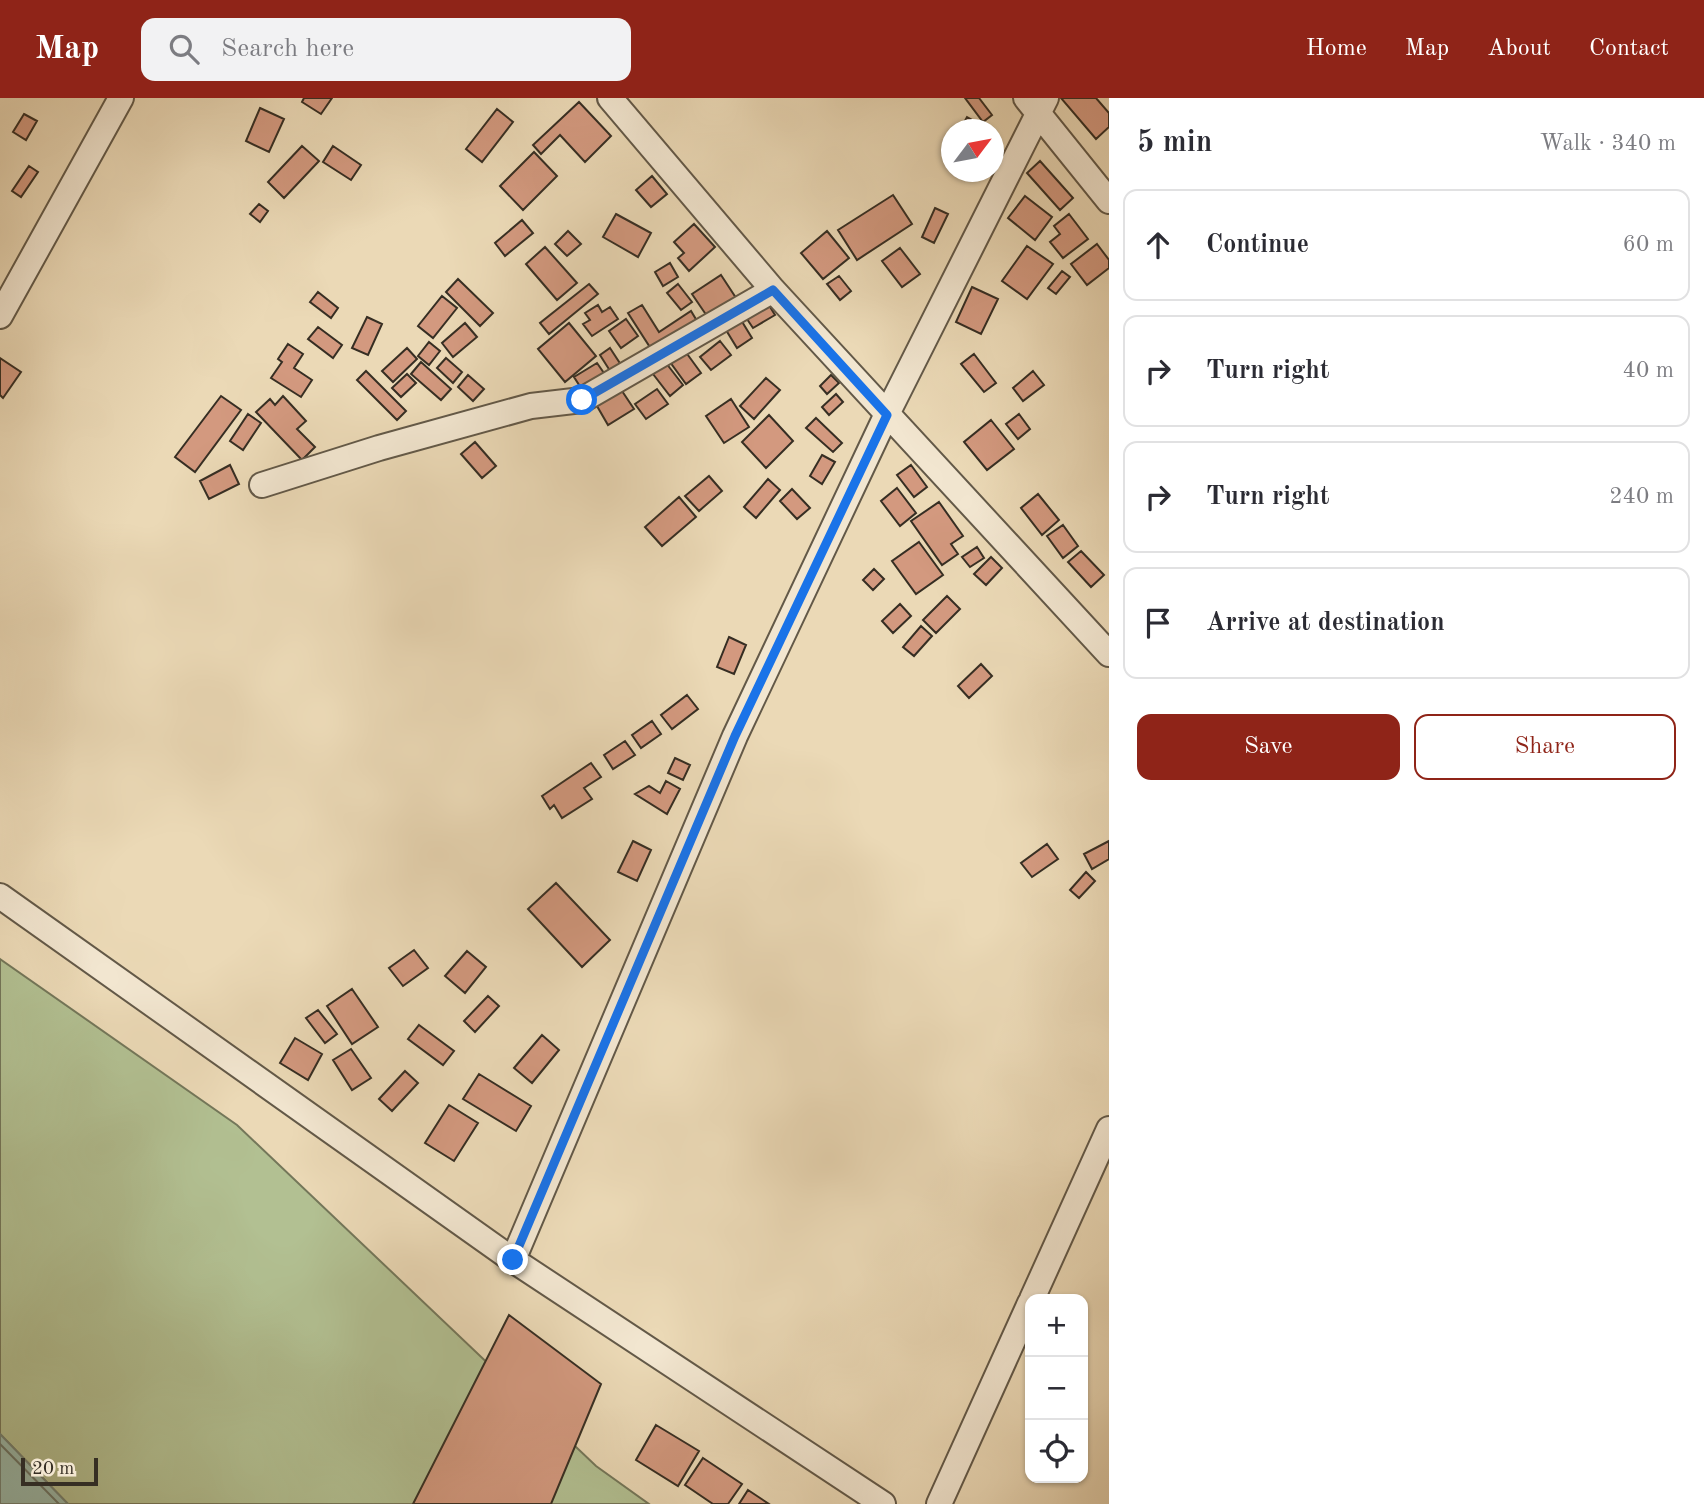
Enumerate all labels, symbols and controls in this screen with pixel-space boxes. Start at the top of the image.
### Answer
search box [141,18,631,81]
icon: search [165,30,203,68]
text: Map [35,33,99,66]
text: Search here [221,36,354,62]
text: Home [1306,37,1367,61]
text: Map [1405,37,1449,61]
text: About [1487,37,1551,61]
text: Contact [1589,37,1669,61]
north arrow [941,119,1004,182]
text: 5 min [1137,128,1212,158]
text: Walk · 340 m [1540,132,1676,155]
icon: ahead [1139,226,1177,264]
text: Continue [1206,232,1309,258]
text: 60 m [1623,233,1674,256]
icon: right [1139,352,1177,390]
text: Turn right [1206,358,1329,384]
text: 40 m [1623,359,1674,382]
route start [566,384,597,415]
icon: right [1139,478,1177,516]
text: Turn right [1206,484,1329,510]
text: 240 m [1609,485,1674,508]
icon: arrive [1139,604,1177,642]
text: Arrive at destination [1206,610,1445,636]
button: Save [1137,714,1400,780]
button: Share [1414,714,1676,780]
route end [497,1244,528,1275]
map controls [1025,1294,1088,1483]
button: + [1025,1294,1088,1357]
button: − [1025,1357,1088,1420]
button: locate [1025,1420,1088,1483]
scale bar [21,1455,98,1487]
text: 20 m [32,1460,74,1479]

